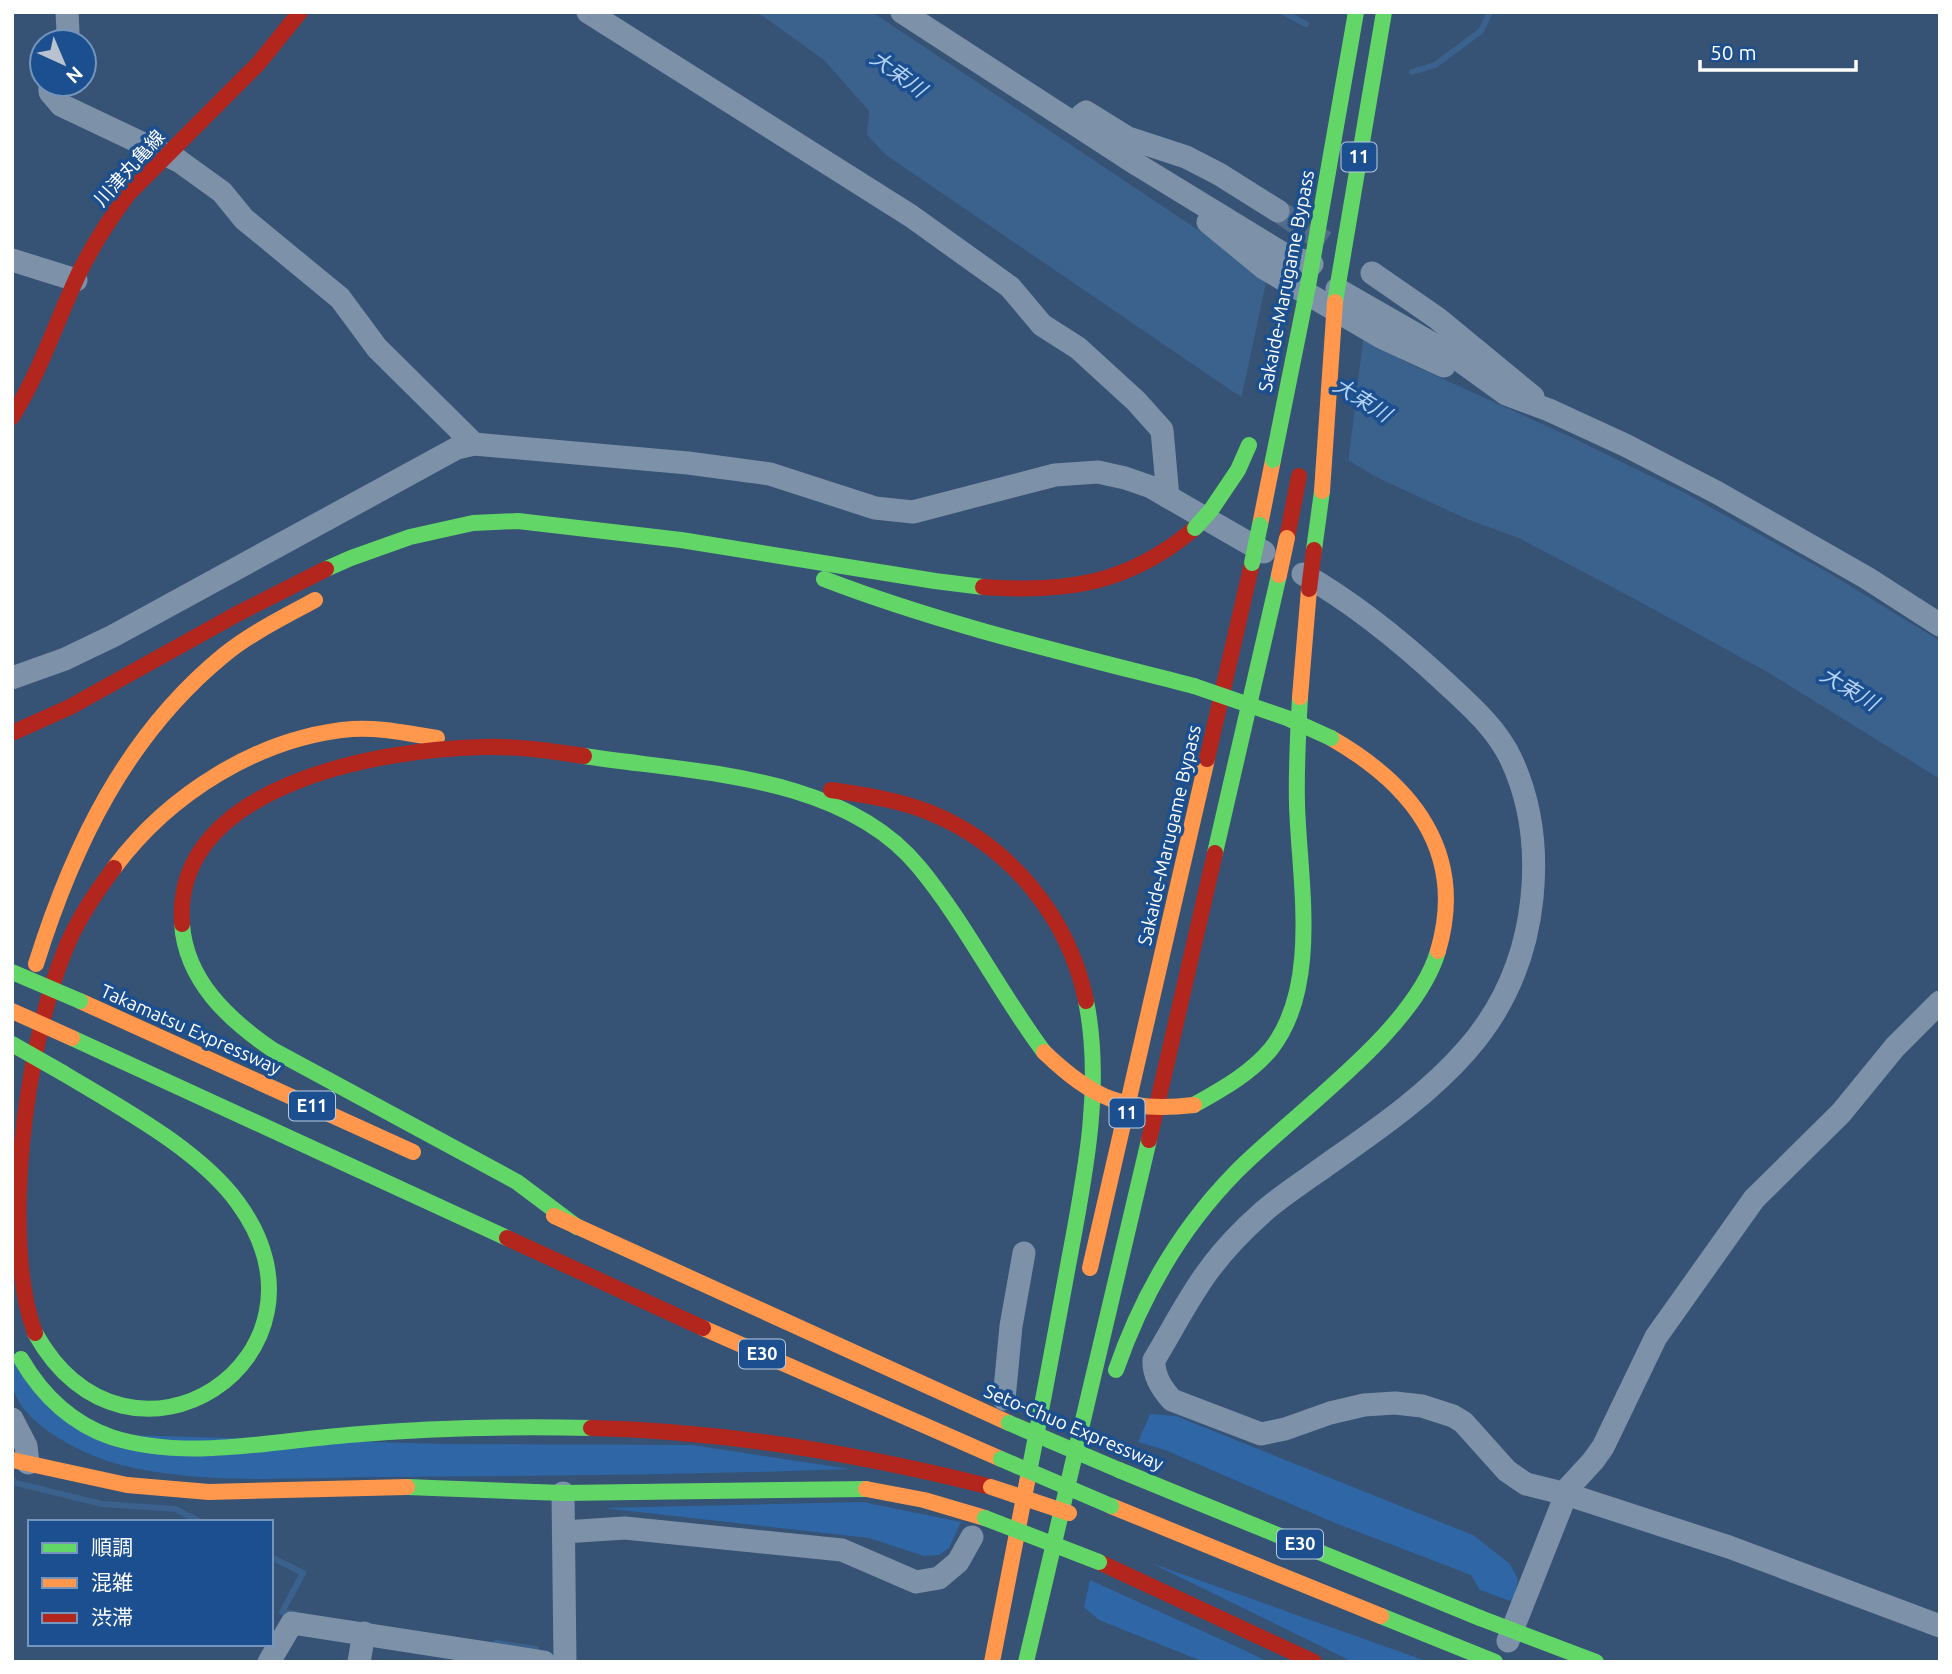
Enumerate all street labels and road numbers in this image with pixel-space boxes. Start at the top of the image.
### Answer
street label: 川津丸亀線 [89,125,169,211]
road number: 11 [1342,142,1376,172]
street label: Sakaide-Marugame Bypass [1254,168,1318,394]
street label: Sakaide-Marugame Bypass [1133,723,1205,947]
street label: Takamatsu Expressway [97,979,285,1079]
road number: E11 [289,1092,335,1120]
road number: 11 [1110,1098,1144,1128]
road number: E30 [739,1339,785,1368]
street label: Seto-Chuo Expressway [981,1379,1167,1475]
road number: E30 [1277,1530,1323,1559]

